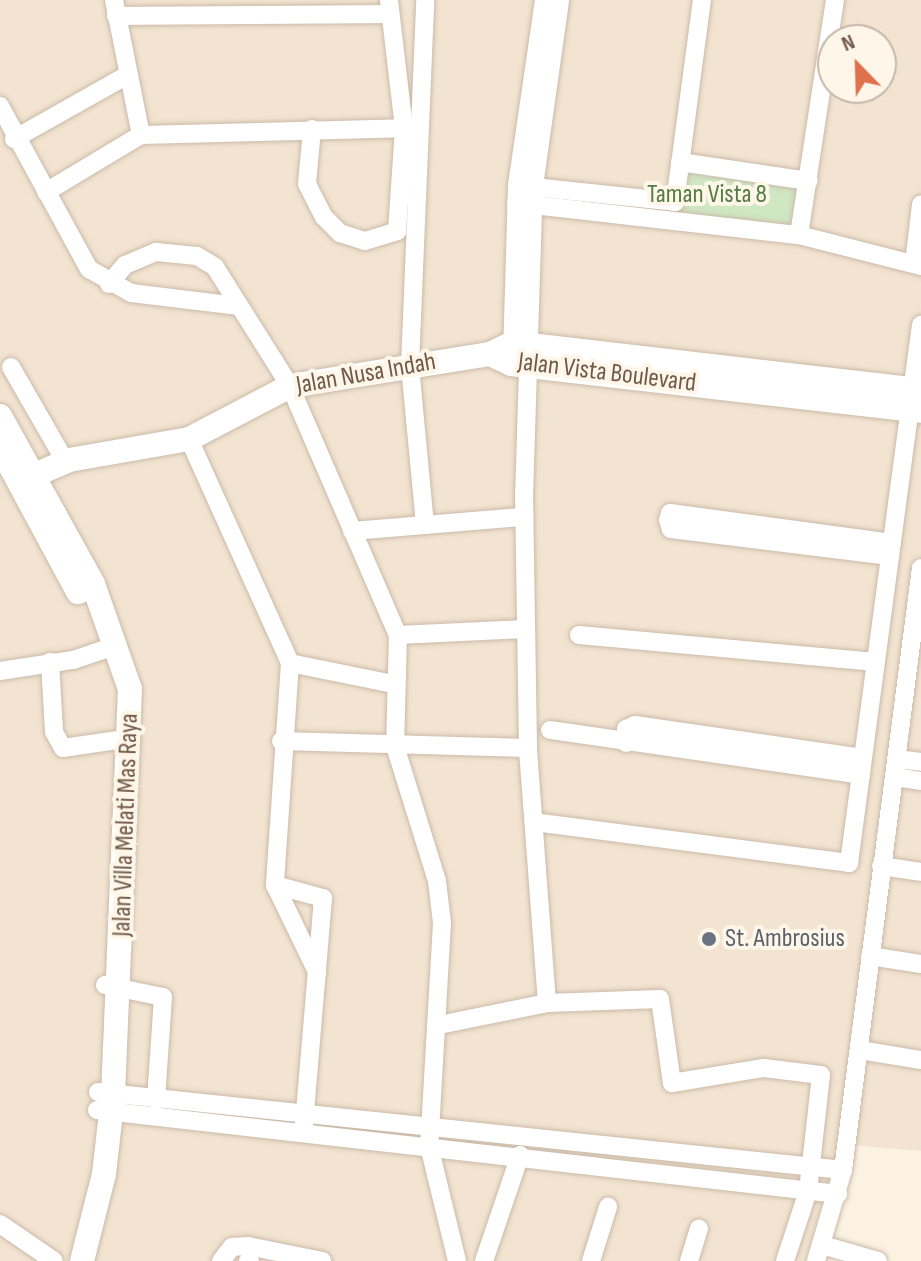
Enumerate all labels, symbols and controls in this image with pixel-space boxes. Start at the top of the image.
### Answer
north arrow [817,24,897,104]
text: N [838,29,859,58]
park label: Taman Vista 8 [647,179,767,211]
street label: Jalan Nusa Indah [294,346,438,402]
street label: Jalan Vista Boulevard [516,347,698,399]
street label: Jalan Villa Melati Mas Raya [107,713,145,937]
place label: St. Ambrosius [725,923,845,955]
marker: St. Ambrosius [700,930,718,948]

